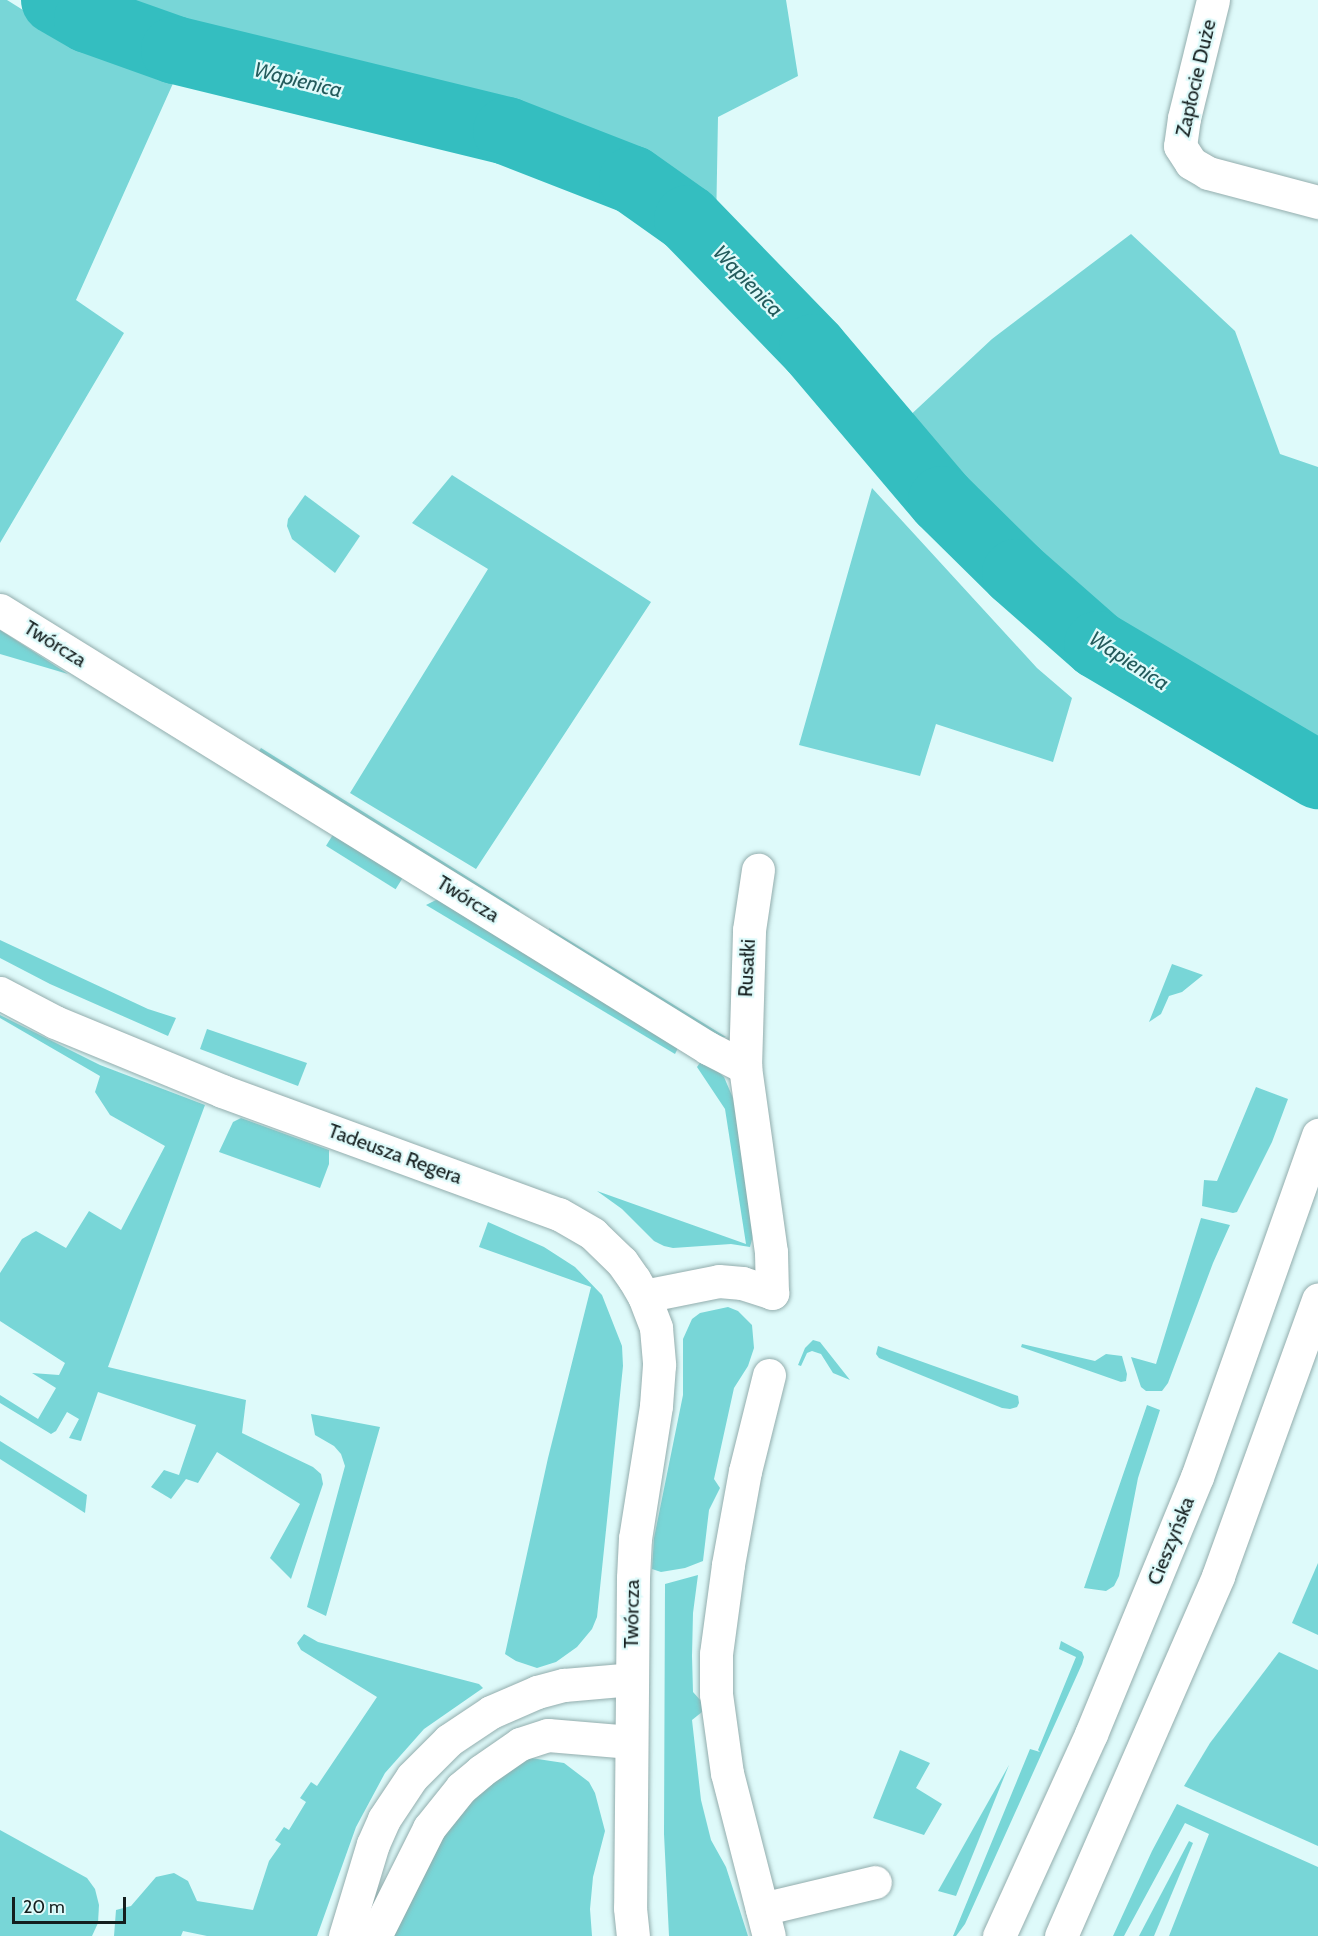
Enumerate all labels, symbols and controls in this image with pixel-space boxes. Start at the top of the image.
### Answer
street label: Zapłocie Duże [1171,17,1221,139]
water label: Wapienica [251,57,345,103]
water label: Wapienica [708,240,788,322]
street label: Twórcza [19,616,91,672]
water label: Wapienica [1084,626,1174,696]
street label: Twórcza [432,871,504,927]
street label: Rusałki [733,938,761,998]
street label: Tadeusza Regera [325,1119,465,1189]
street label: Cieszyńska [1142,1493,1200,1589]
street label: Twórcza [619,1579,645,1649]
scale bar [15,1885,129,1923]
text: 20 m [23,1896,65,1918]

